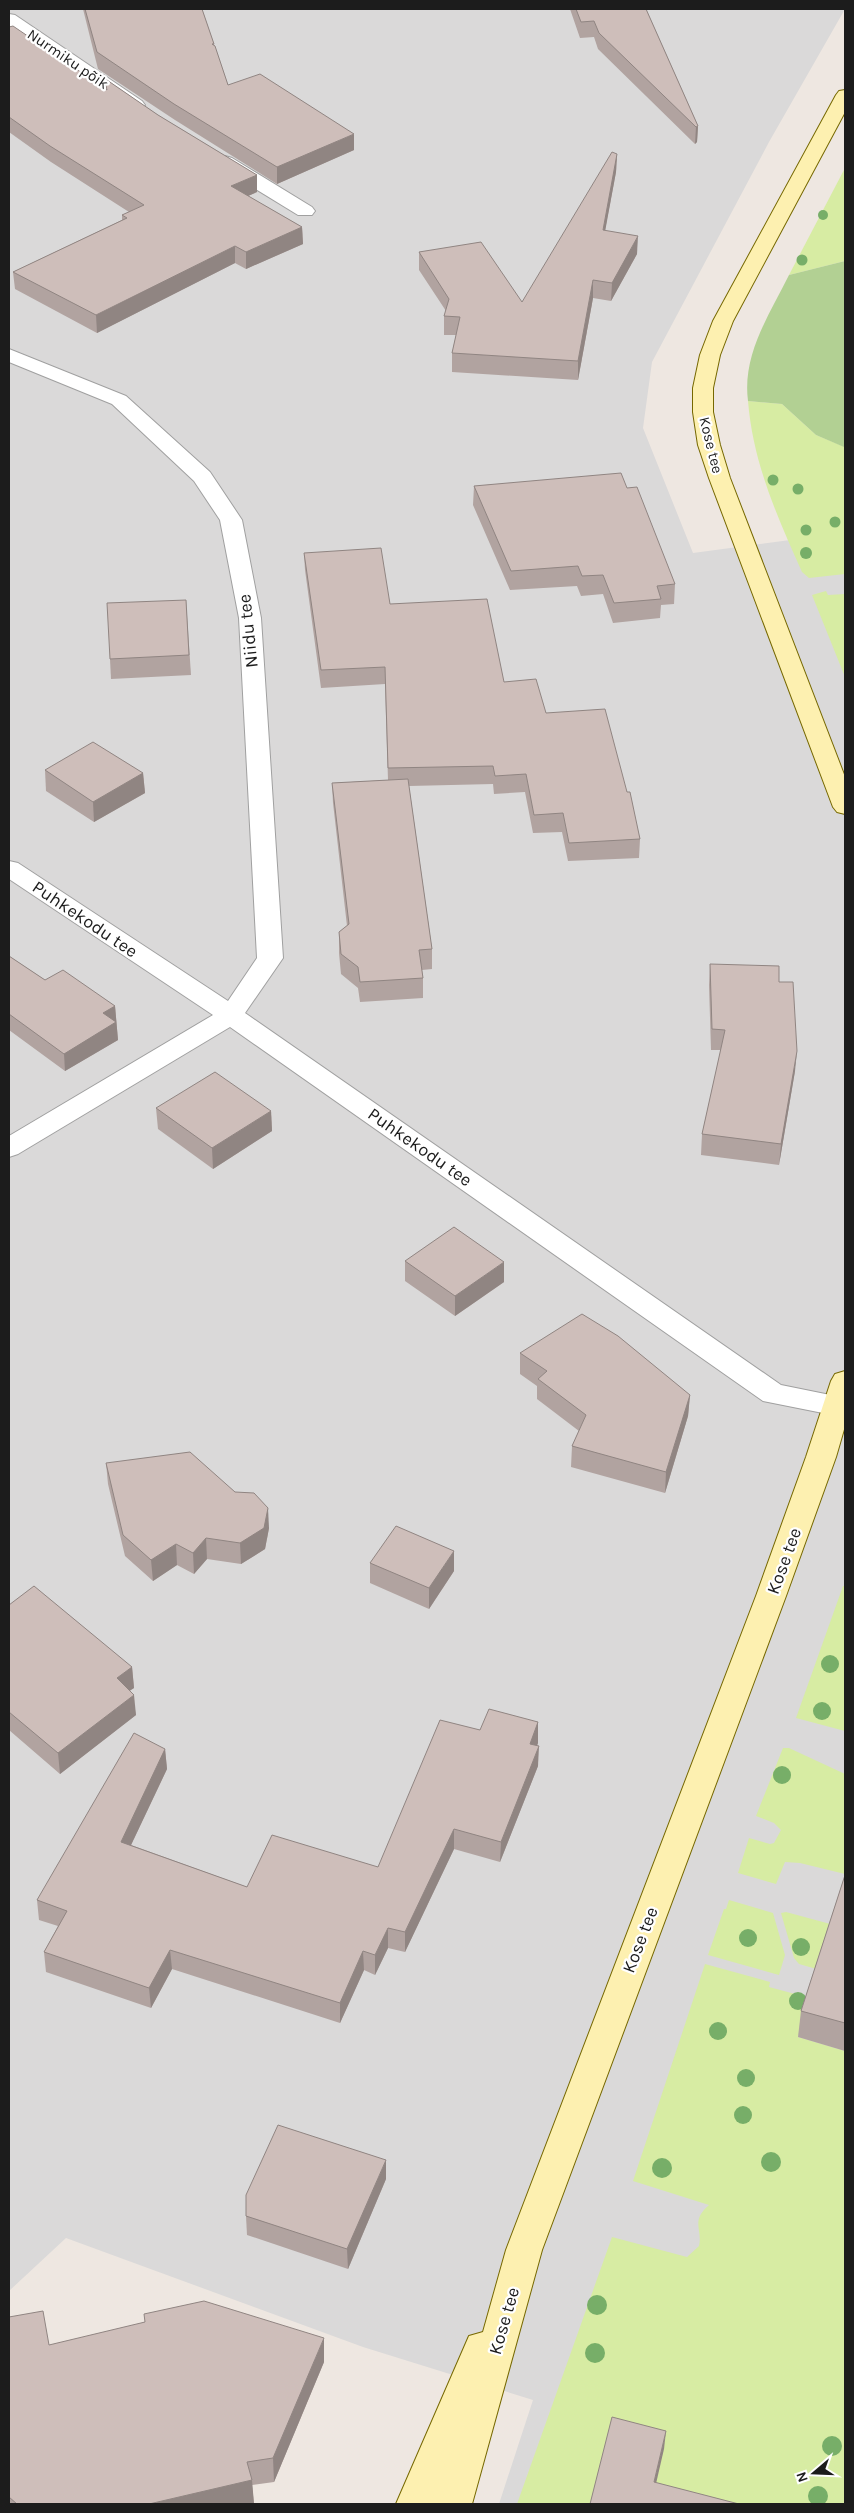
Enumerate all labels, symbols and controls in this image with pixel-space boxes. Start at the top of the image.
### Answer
street label: Nurmiku põik [24,25,112,93]
street label: Kose tee [695,415,727,475]
street label: Niidu tee [233,593,263,669]
street label: Puhkekodu tee [28,876,142,962]
street label: Puhkekodu tee [364,1103,476,1191]
street label: Kose tee [762,1525,806,1597]
street label: Kose tee [617,1904,663,1976]
street label: Kose tee [484,2285,524,2357]
north arrow [789,2448,839,2498]
text: N [793,2470,812,2485]

